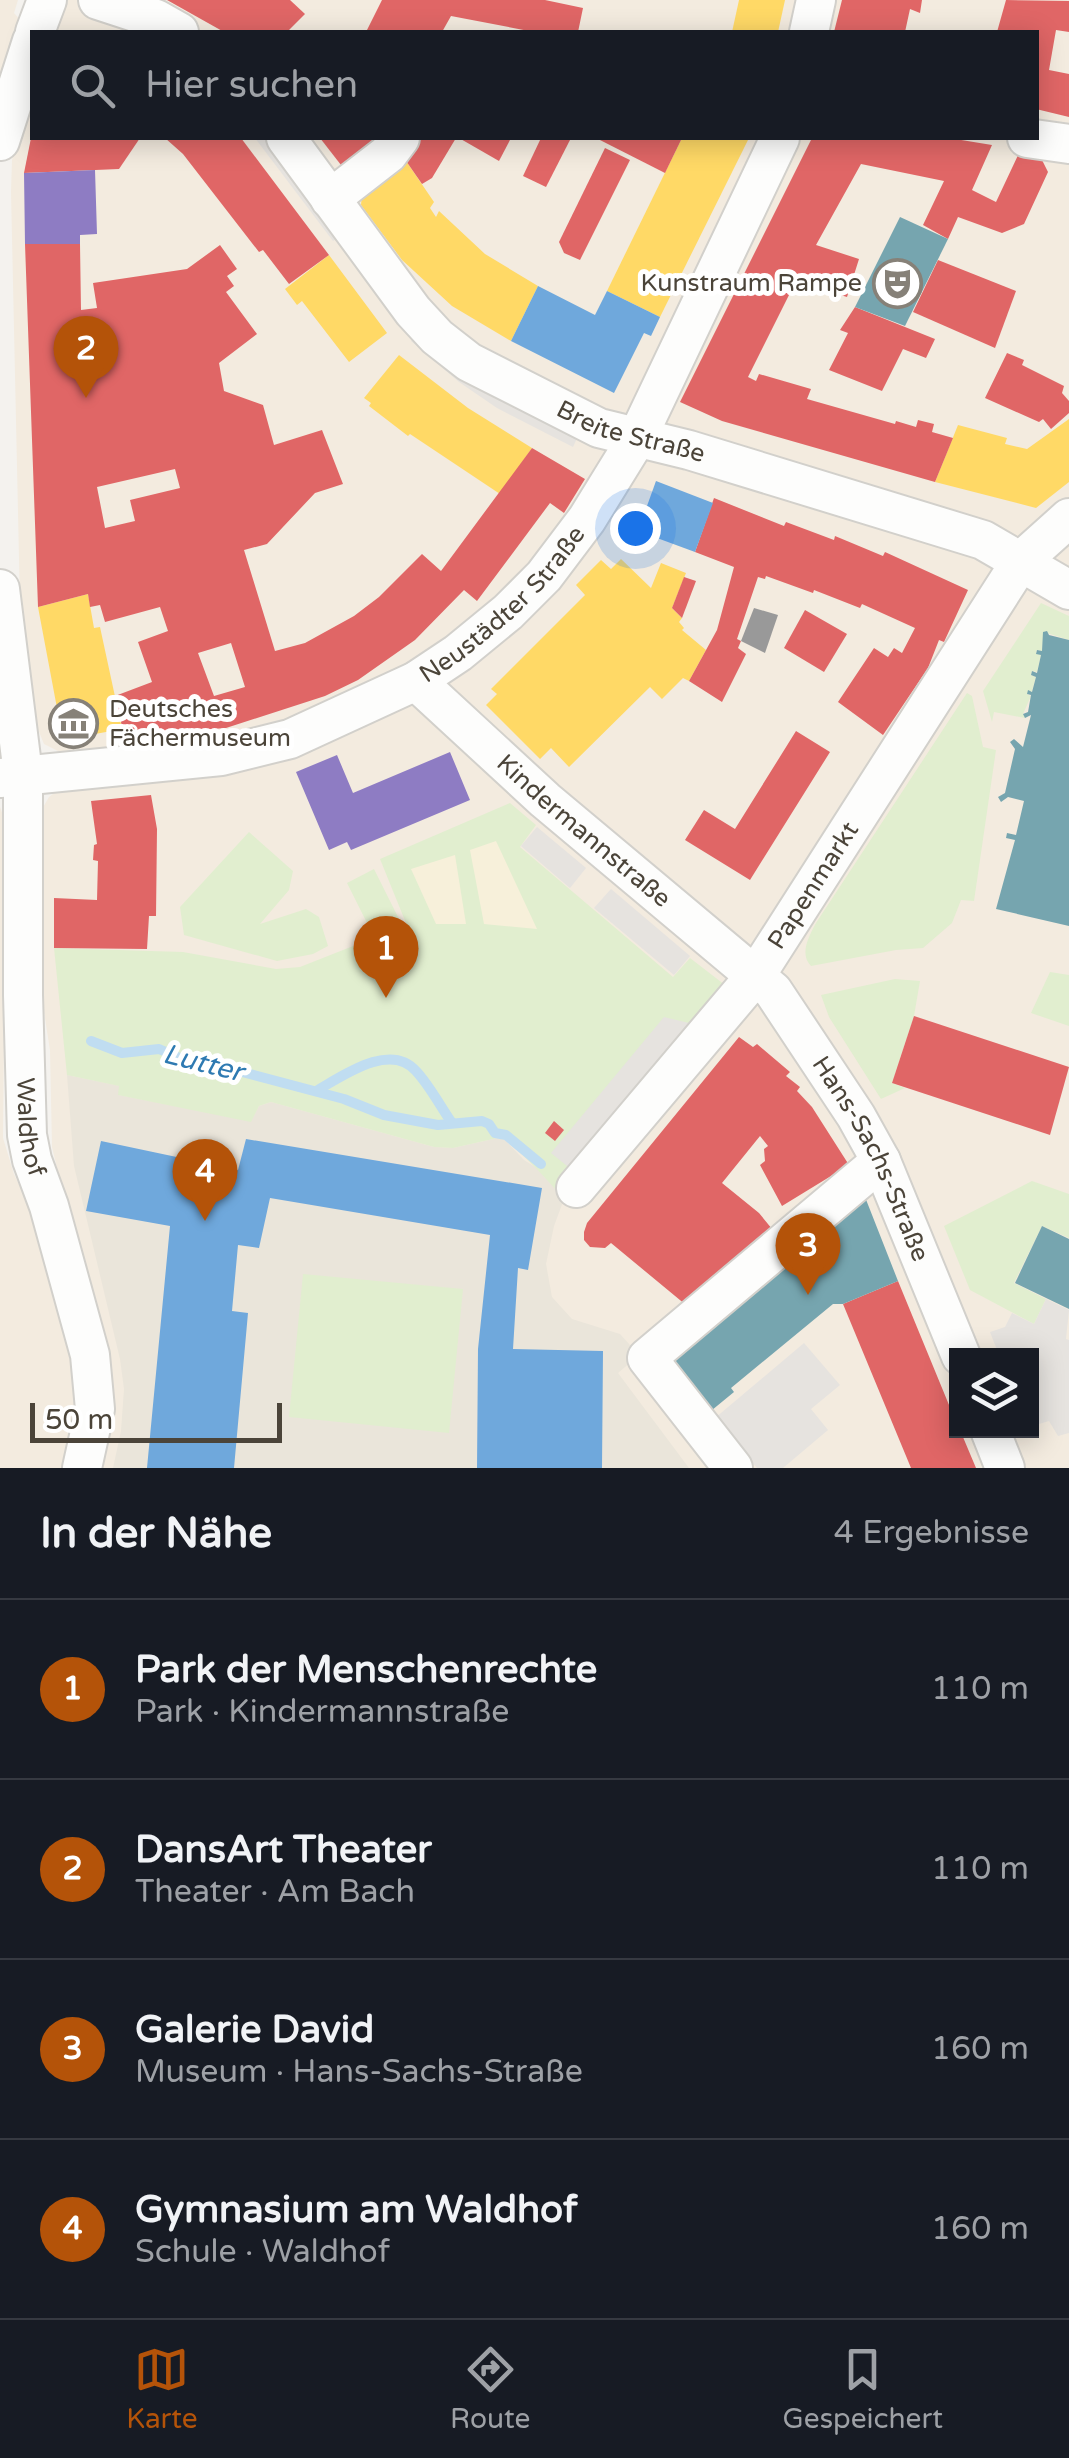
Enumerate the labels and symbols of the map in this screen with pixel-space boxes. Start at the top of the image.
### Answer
theatre icon: Kunstraum Rampe [871,257,923,309]
place label: Kunstraum Rampe [640,268,862,298]
pin: 2 [54,316,118,398]
street label: Breite Straße [552,394,709,469]
your location [610,503,661,554]
street label: Neustädter Straße [414,520,591,689]
place label: Deutsches Fächermuseum [109,694,291,753]
museum icon: Deutsches Fächermuseum [48,697,100,749]
street label: Kindermannstraße [490,748,677,914]
street label: Papenmarkt [761,816,865,955]
pin: 1 [354,916,418,998]
water label: Lutter [160,1037,250,1090]
street label: Hans-Sachs-Straße [806,1051,936,1266]
street label: Waldhof [10,1077,52,1182]
pin: 4 [172,1138,238,1221]
pin: 3 [776,1212,840,1295]
scale bar [30,1398,282,1442]

